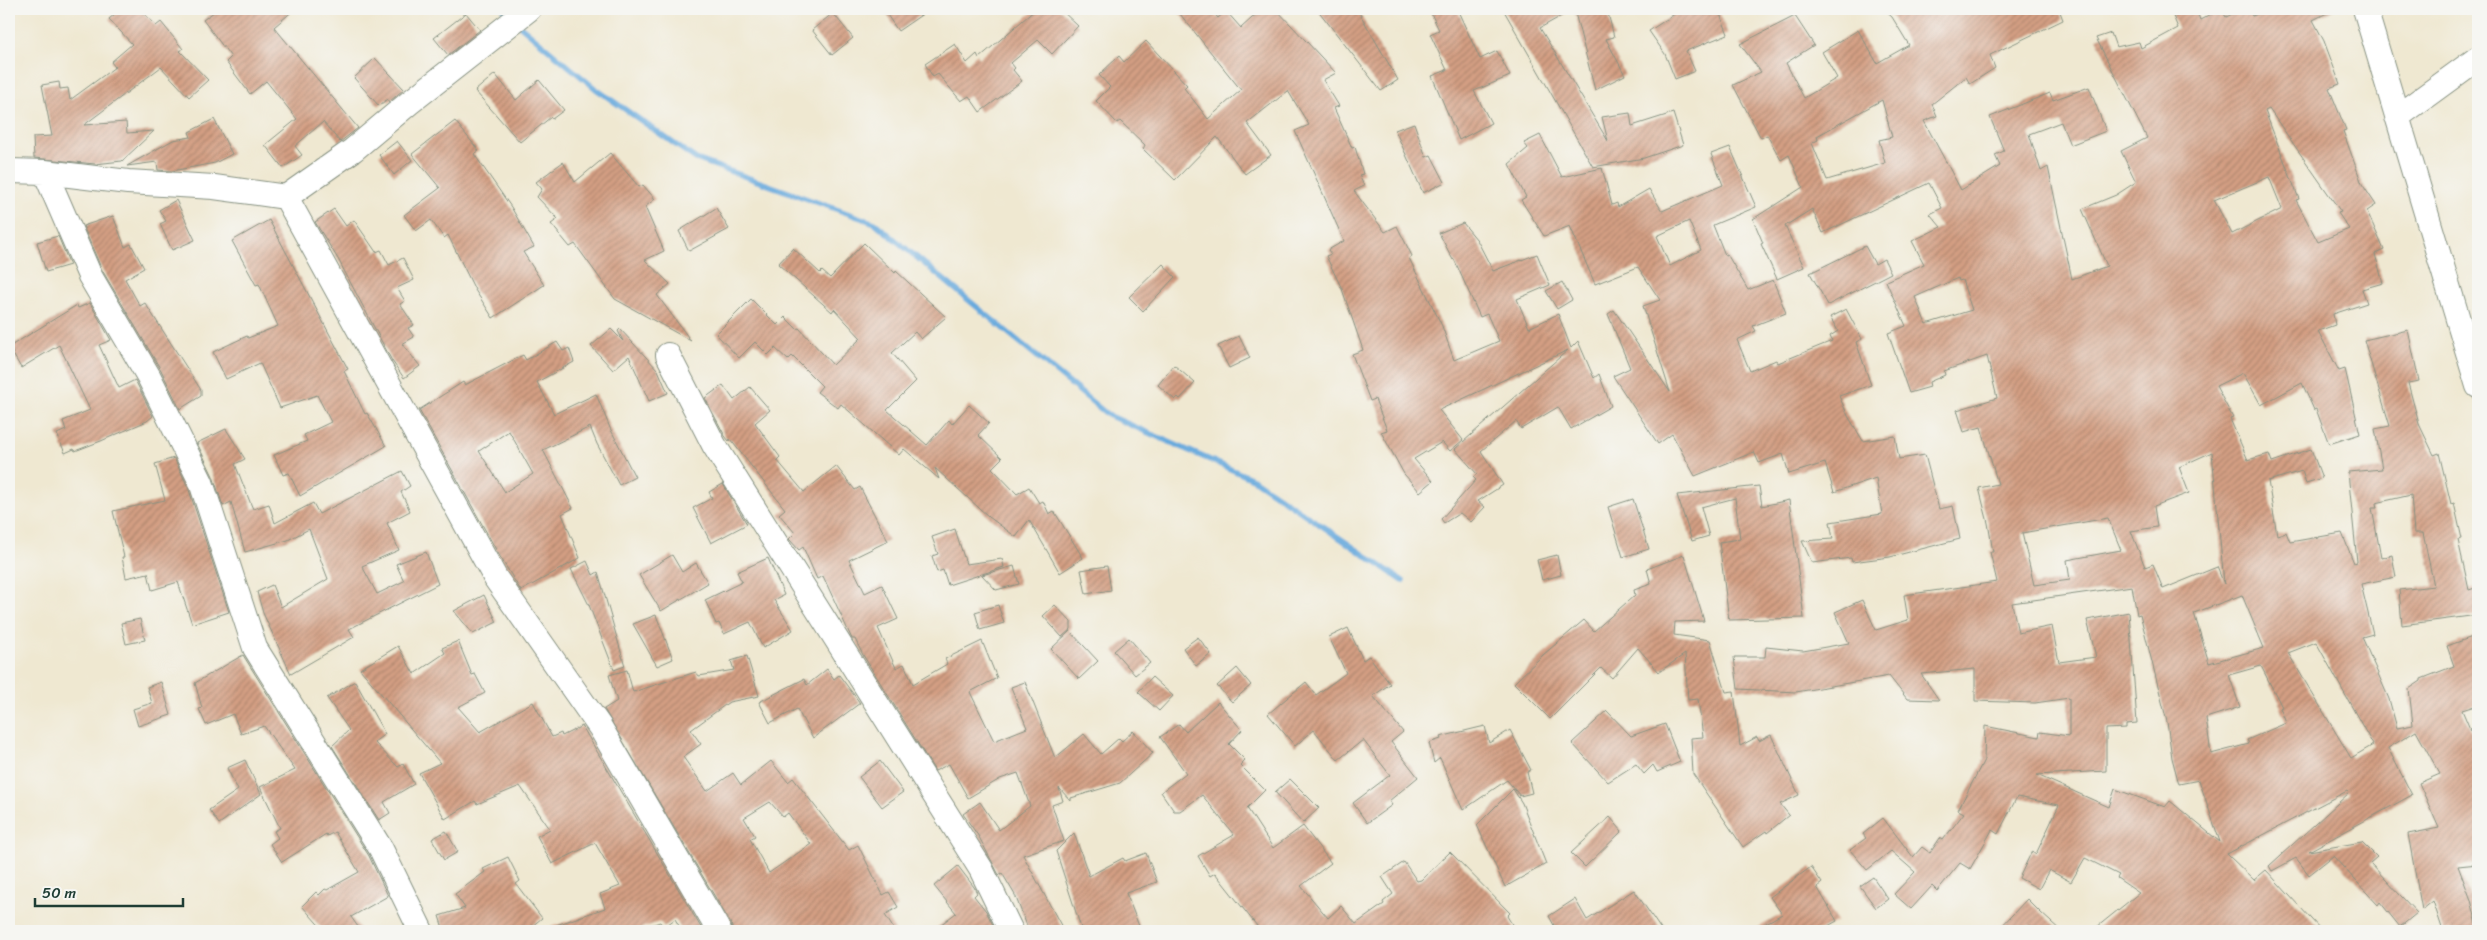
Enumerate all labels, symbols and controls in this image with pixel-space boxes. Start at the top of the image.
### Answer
scale bar [35,875,182,907]
text: 50 m [42,880,77,906]

